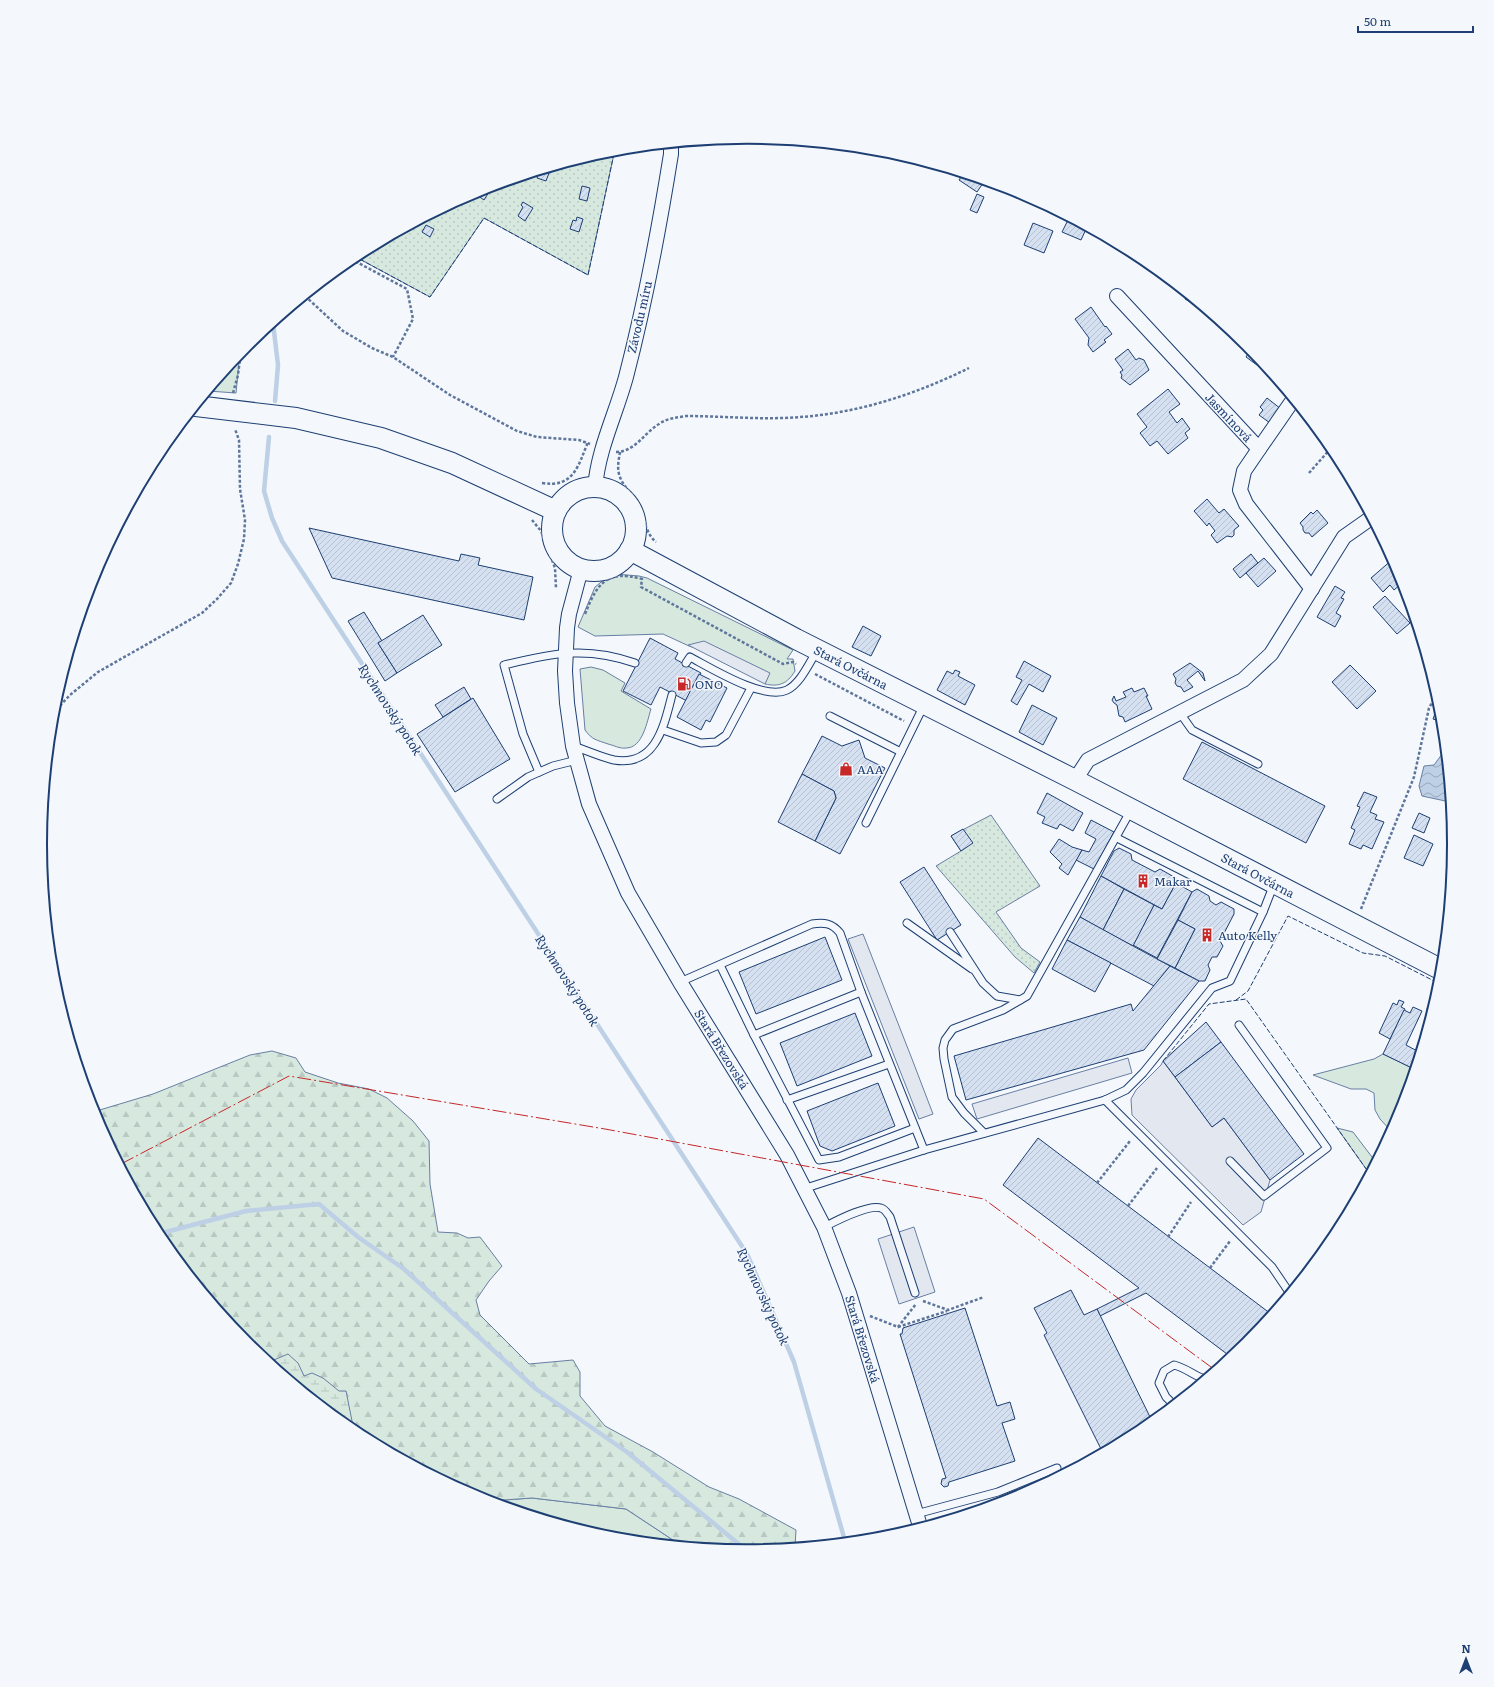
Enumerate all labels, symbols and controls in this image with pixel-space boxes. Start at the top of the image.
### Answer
scale bar [1358,8,1473,34]
text: 50 m [1364,12,1391,30]
street label: Závodu míru [622,279,656,355]
street label: Jasmínová [1201,388,1257,446]
street label: Stará Ovčárna [811,641,892,694]
water label: Rychnovský potok [354,659,428,759]
place label: ONO [695,675,723,693]
fuel station icon: ONO [676,676,692,692]
place label: AAA [857,760,884,778]
shop icon: AAA [838,761,854,777]
street label: Stará Ovčárna [1218,848,1298,902]
place label: Makar [1154,872,1192,890]
building icon: Makar [1135,873,1151,889]
place label: Auto Kelly [1218,926,1277,944]
building icon: Auto Kelly [1199,927,1215,943]
water label: Rychnovský potok [531,930,605,1030]
street label: Stará Březovská [690,1006,754,1093]
water label: Rychnovský potok [733,1244,795,1349]
street label: Stará Březovská [841,1293,885,1386]
north arrow [1446,1639,1486,1679]
text: N [1461,1640,1471,1656]

